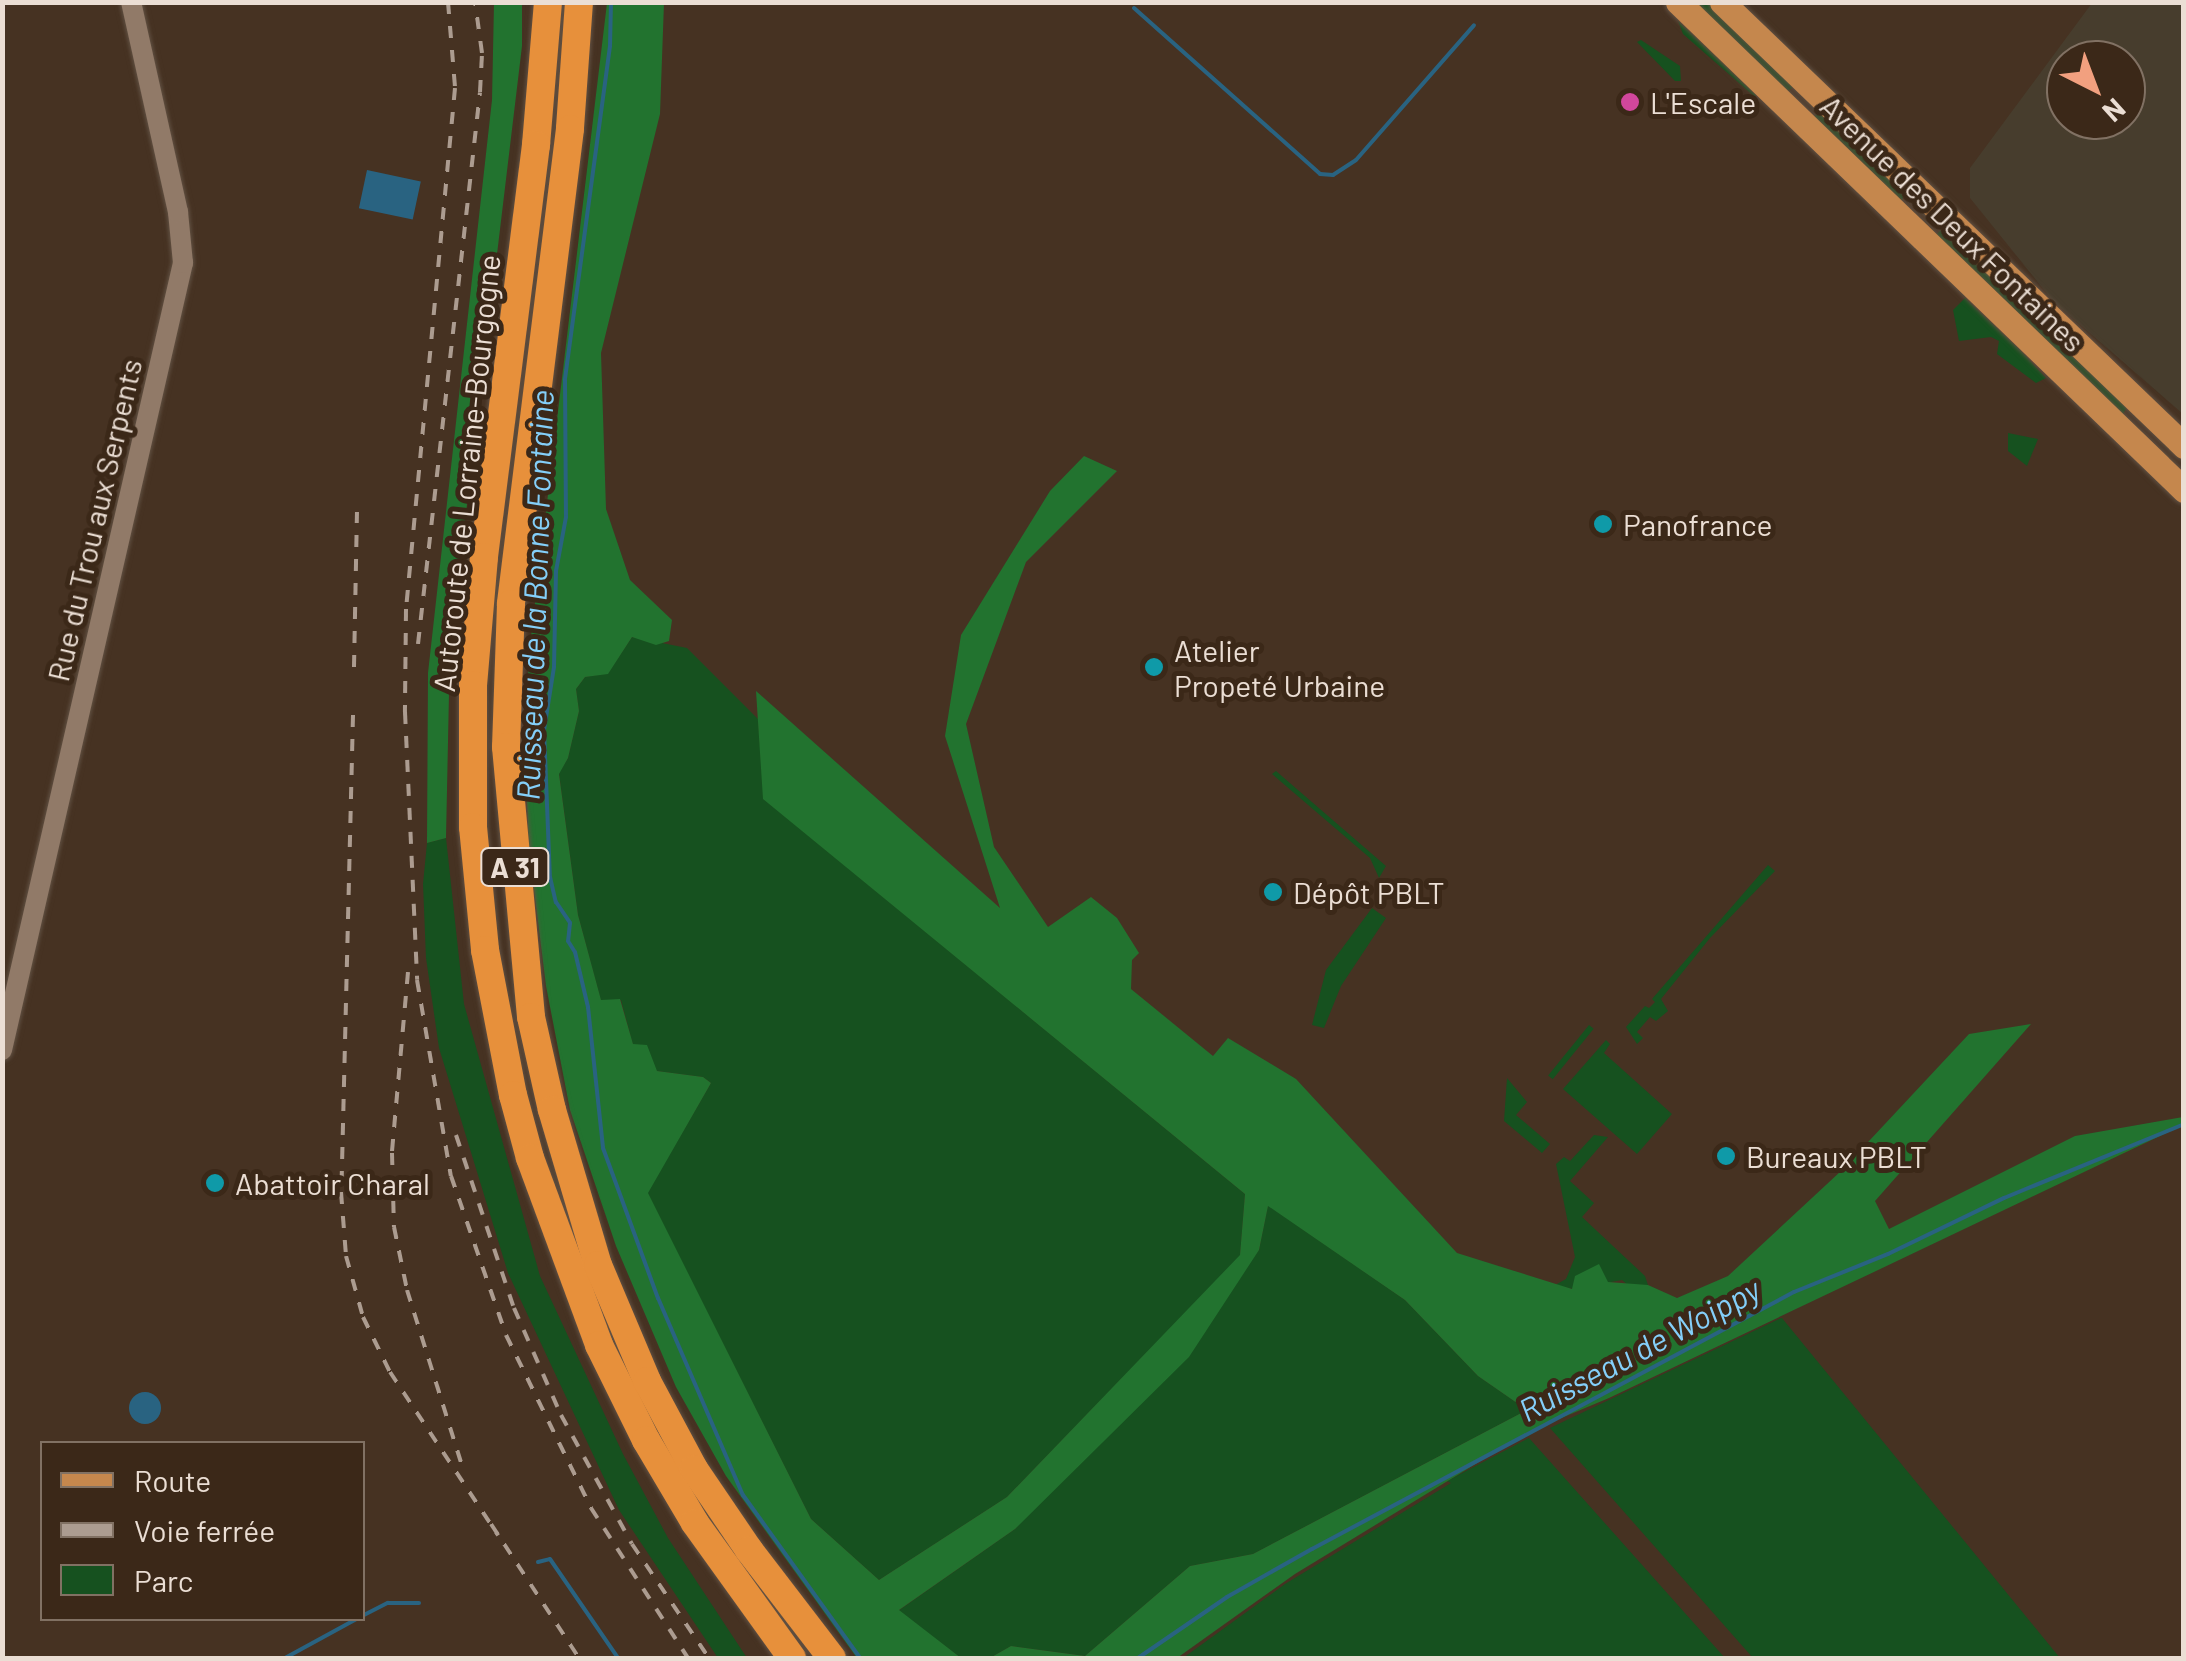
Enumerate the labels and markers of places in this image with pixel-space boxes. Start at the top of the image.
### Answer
place label: L'Escale [1650,84,1756,120]
marker: L'Escale [1619,91,1641,113]
place label: Panofrance [1623,506,1772,542]
marker: Panofrance [1592,513,1614,535]
place label: Atelier Propeté Urbaine [1174,632,1385,702]
marker: Atelier Propeté Urbaine [1143,656,1165,678]
place label: Dépôt PBLT [1293,874,1445,910]
marker: Dépôt PBLT [1262,881,1284,903]
place label: Bureaux PBLT [1746,1138,1927,1174]
marker: Bureaux PBLT [1715,1145,1737,1167]
place label: Abattoir Charal [235,1165,430,1201]
marker: Abattoir Charal [204,1172,226,1194]

